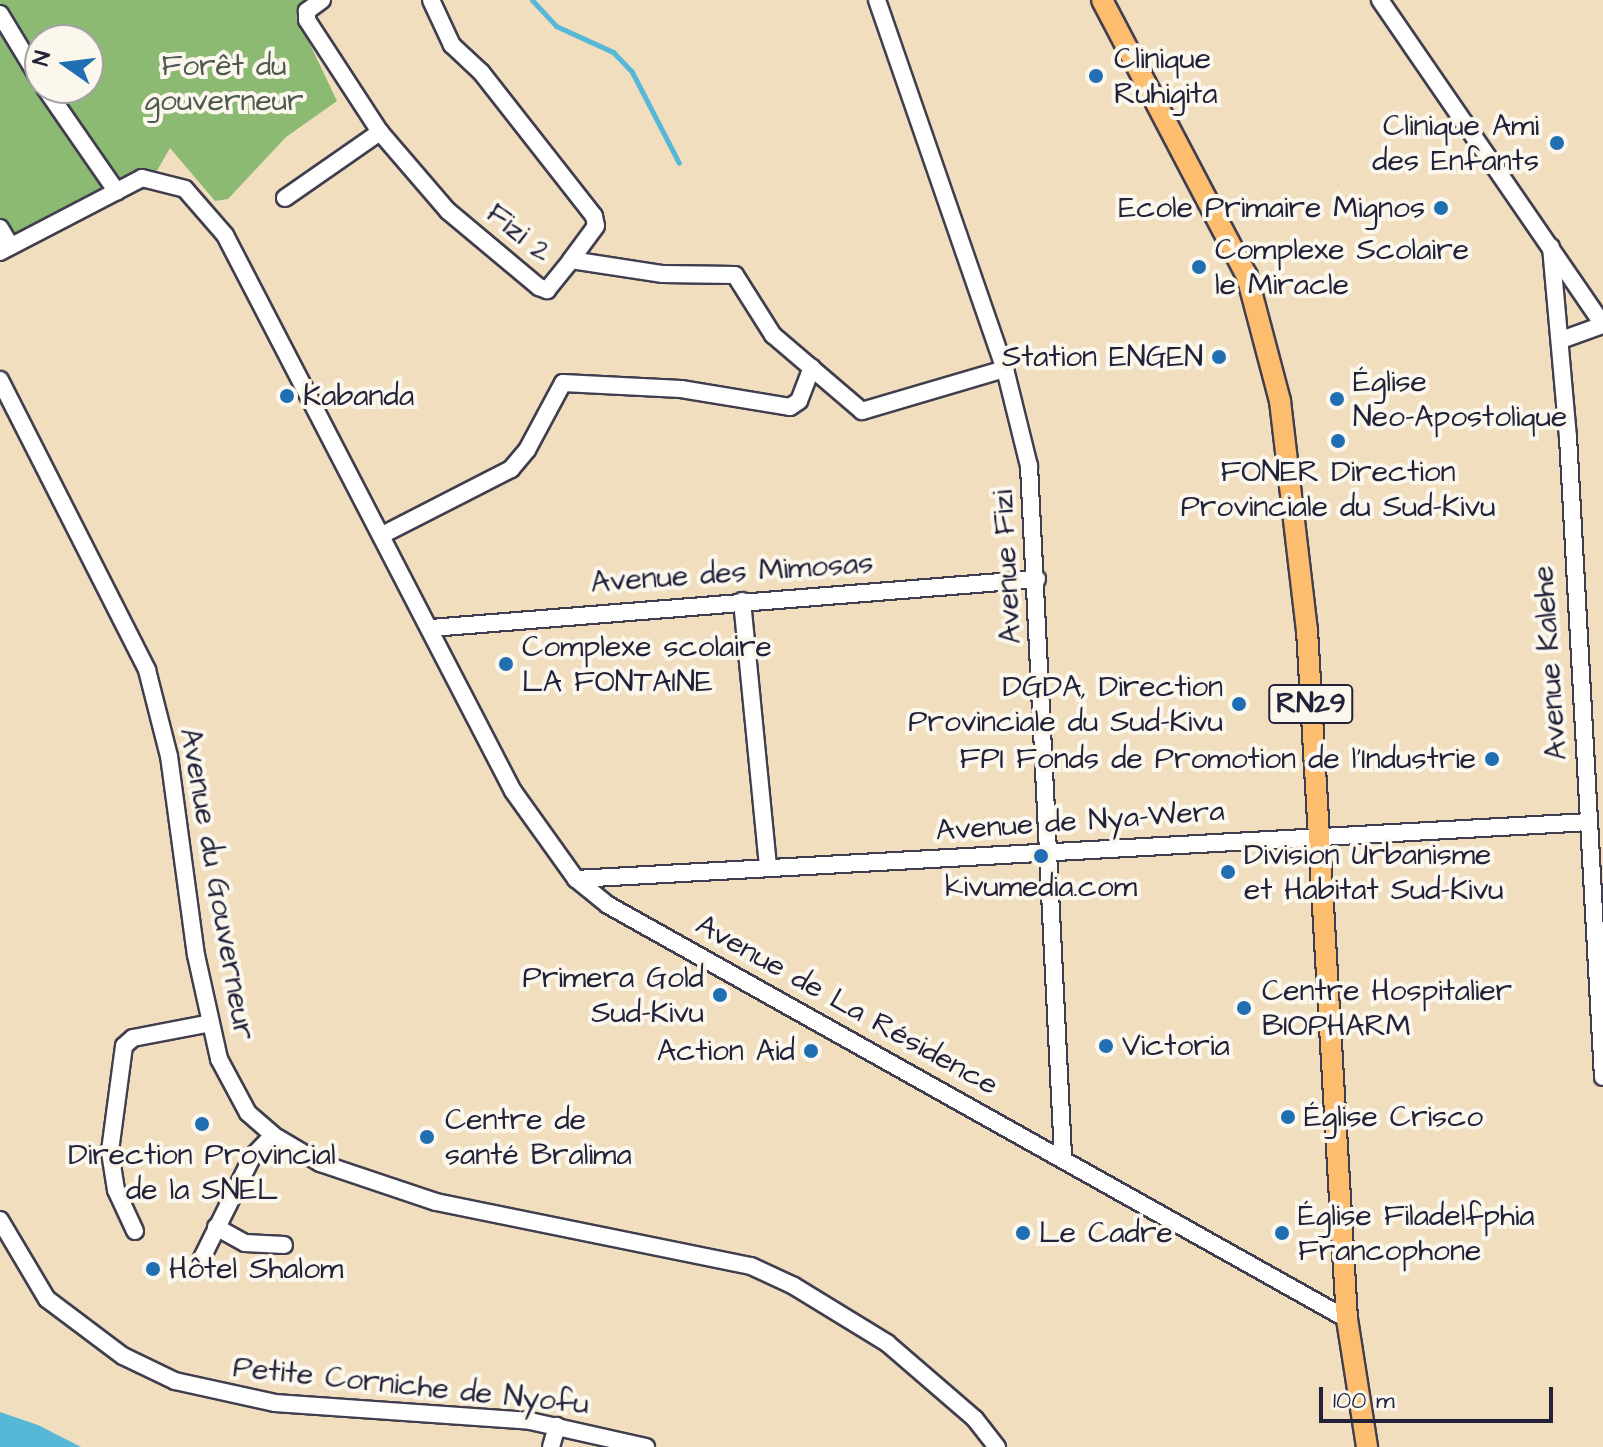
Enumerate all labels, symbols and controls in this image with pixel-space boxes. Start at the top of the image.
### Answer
north arrow [24,24,104,104]
place label: Clinique Ruhigita [1114,41,1217,112]
text: N [25,48,59,69]
park label: Forêt du gouverneur [145,48,303,118]
marker: Clinique Ruhigita [1085,65,1107,87]
place label: Clinique Ami des Enfants [1372,108,1539,178]
marker: Clinique Ami des Enfants [1546,132,1568,154]
place label: Ecole Primaire Mignos [1118,190,1425,226]
street label: Fizi 2 [479,196,559,270]
marker: Ecole Primaire Mignos [1432,199,1450,217]
place label: Complexe Scolaire le Miracle [1215,232,1469,302]
marker: Complexe Scolaire le Miracle [1190,258,1208,276]
place label: Station ENGEN [1002,339,1203,375]
marker: Station ENGEN [1210,348,1228,366]
place label: Église Neo-Apostolique [1353,364,1567,434]
place label: Kabanda [303,378,414,414]
marker: Kabanda [278,387,296,405]
marker: Église Neo-Apostolique [1328,390,1346,408]
marker: FONER Direction Provinciale du Sud-Kivu [1329,432,1347,450]
place label: FONER Direction Provinciale du Sud-Kivu [1181,454,1495,524]
street label: Avenue Fizi [985,489,1029,645]
street label: Avenue des Mimosas [590,545,874,601]
street label: Avenue Kalehe [1525,565,1575,761]
place label: Complexe scolaire LA FONTAINE [522,629,772,700]
marker: Complexe scolaire LA FONTAINE [497,655,515,673]
place label: DGDA, Direction Provinciale du Sud-Kivu [908,669,1223,740]
road number: RN29 [1267,680,1355,728]
marker: DGDA, Direction Provinciale du Sud-Kivu [1230,695,1248,713]
street label: Avenue du Gouverneur [172,725,262,1043]
place label: FPI Fonds de Promotion de l'Industrie [960,741,1476,777]
marker: FPI Fonds de Promotion de l'Industrie [1483,750,1501,768]
street label: Avenue de Nya-Wera [934,793,1226,849]
place label: Division Urbanisme et Habitat Sud-Kivu [1244,837,1503,908]
marker: kivumedia.com [1032,847,1050,865]
marker: Division Urbanisme et Habitat Sud-Kivu [1219,863,1237,881]
place label: kivumedia.com [945,869,1137,905]
street label: Avenue de La Résidence [690,907,1004,1103]
place label: Primera Gold Sud-Kivu [523,960,704,1030]
place label: Centre Hospitalier BIOPHARM [1262,973,1512,1044]
marker: Primera Gold Sud-Kivu [711,986,729,1004]
marker: Centre Hospitalier BIOPHARM [1233,997,1255,1019]
place label: Victoria [1122,1028,1230,1064]
place label: Action Aid [657,1033,795,1069]
marker: Victoria [1097,1037,1115,1055]
marker: Action Aid [802,1042,820,1060]
place label: Église Crisco [1304,1099,1483,1135]
place label: Centre de santé Bralima [445,1102,632,1172]
marker: Église Crisco [1279,1108,1297,1126]
marker: Direction Provincial de la SNEL [193,1115,211,1133]
marker: Centre de santé Bralima [416,1126,438,1148]
place label: Direction Provincial de la SNEL [68,1137,336,1208]
place label: Église Filadelfphia Francophone [1298,1198,1535,1268]
place label: Le Cadre [1039,1215,1173,1251]
marker: Le Cadre [1014,1224,1032,1242]
marker: Église Filadelfphia Francophone [1273,1224,1291,1242]
place label: Hôtel Shalom [169,1251,343,1287]
marker: Hôtel Shalom [144,1260,162,1278]
street label: Petite Corniche de Nyofu [231,1349,591,1423]
scale bar [1323,1371,1557,1421]
text: 100 m [1333,1384,1395,1418]

